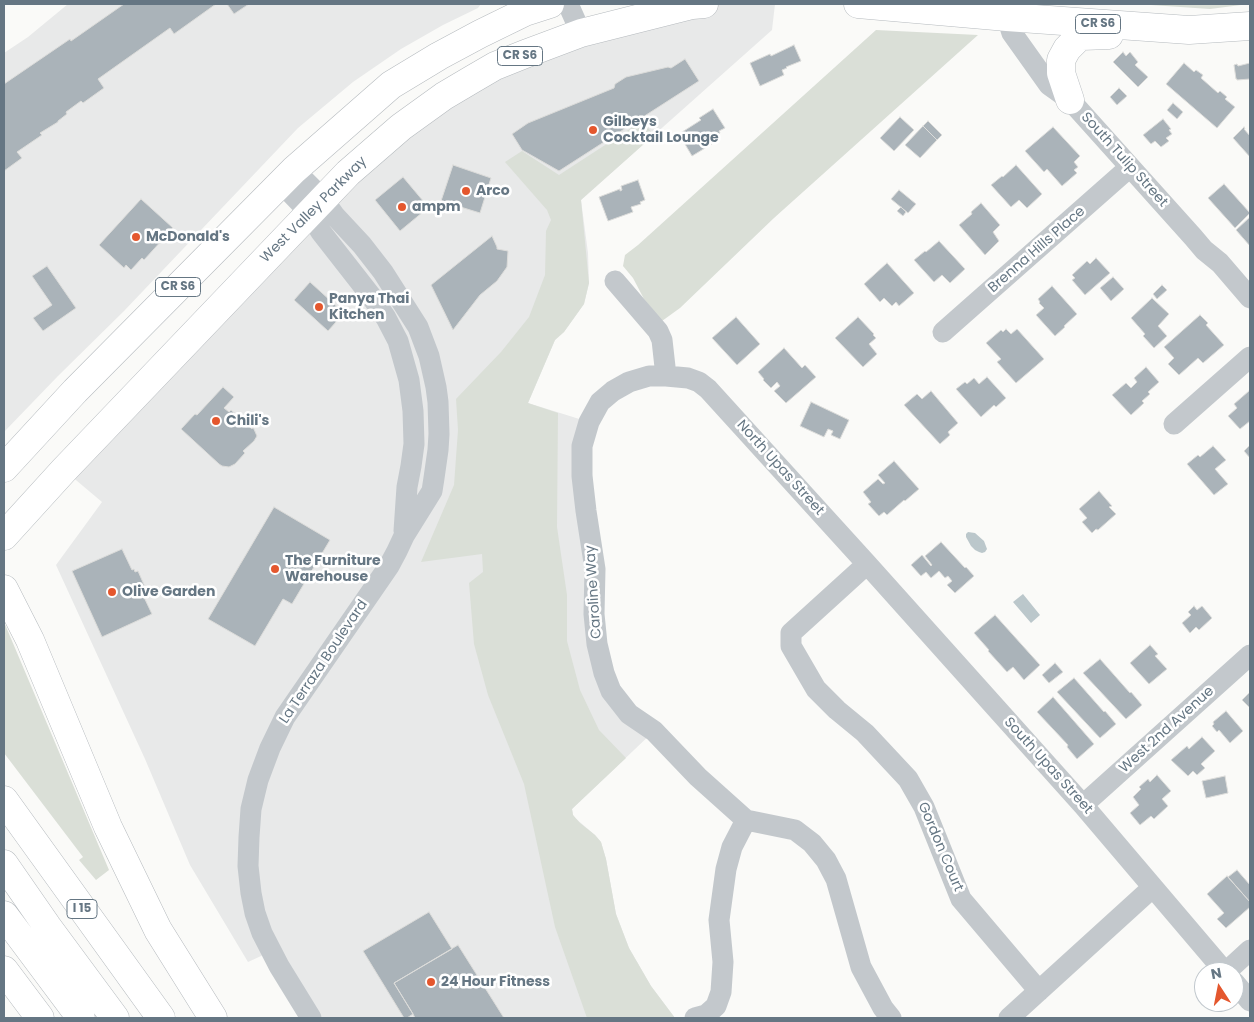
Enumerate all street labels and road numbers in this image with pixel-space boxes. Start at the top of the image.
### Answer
road number: CR S6 [1076,14,1120,34]
road number: CR S6 [498,46,542,66]
street label: South Tulip Street [1077,109,1171,211]
street label: West Valley Parkway [257,153,371,267]
street label: Brenna Hills Place [985,203,1089,297]
road number: CR S6 [156,278,200,296]
street label: North Upas Street [733,417,827,519]
street label: Caroline Way [582,545,606,639]
street label: La Terraza Boulevard [276,597,372,727]
street label: West 2nd Avenue [1116,683,1218,777]
street label: South Upas Street [1000,714,1096,818]
street label: Gordon Court [914,800,966,894]
road number: I 15 [67,900,97,919]

